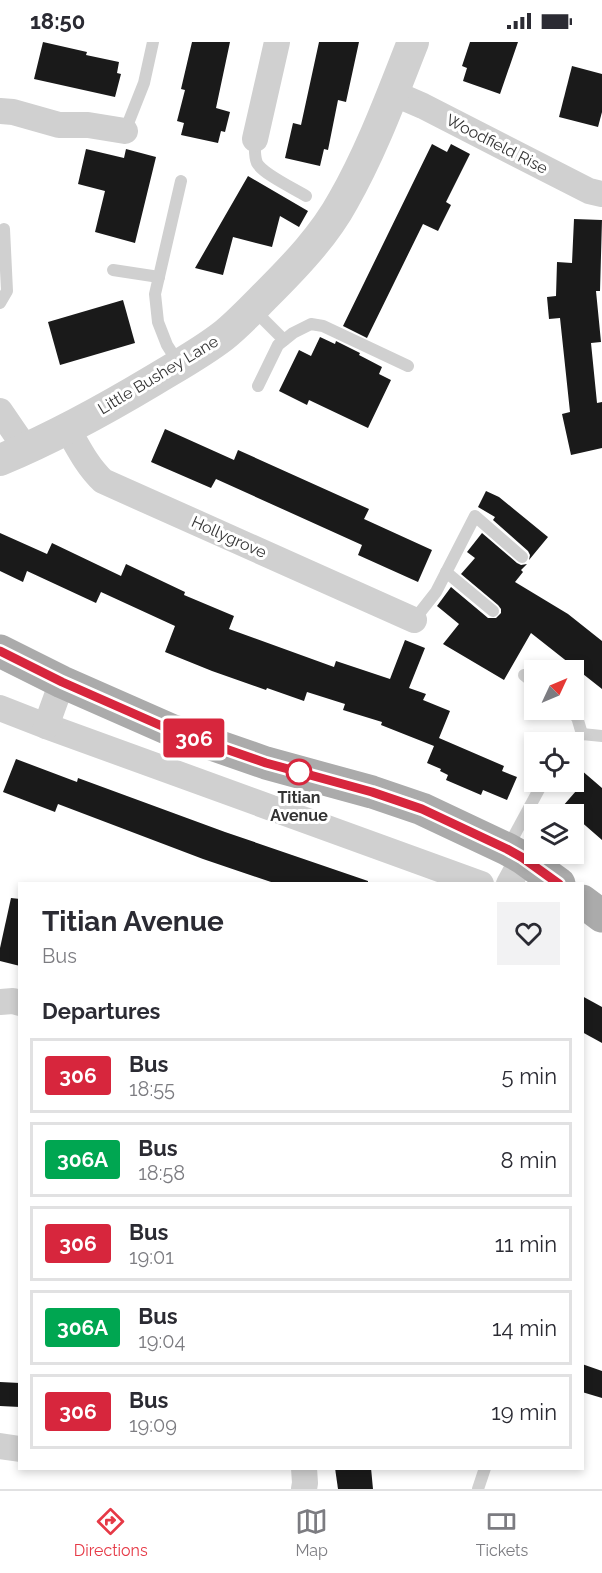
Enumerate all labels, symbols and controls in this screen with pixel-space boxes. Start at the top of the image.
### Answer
text: 18:50 [30,8,85,34]
street label: Woodfield Rise [443,110,551,178]
street label: Little Bushey Lane [94,332,222,418]
street label: Hollygrove [189,512,269,562]
north arrow [524,660,584,720]
map controls [524,660,584,864]
line badge: 306 [160,718,228,758]
text: 306 [175,726,213,751]
button: locate [524,732,584,792]
marker: Titian Avenue [286,759,312,785]
place label: Titian Avenue [270,788,328,825]
button: layers [524,804,584,864]
button: heart [497,902,560,965]
text: Titian Avenue [42,905,224,938]
text: Bus [42,944,77,968]
text: Departures [42,998,160,1024]
text: Bus [129,1051,168,1077]
text: 306 [59,1063,97,1088]
text: 5 min [502,1063,557,1089]
text: 18:55 [129,1077,175,1101]
text: Bus [138,1135,178,1161]
text: 306A [57,1147,108,1172]
text: 8 min [501,1147,557,1173]
text: 18:58 [138,1161,185,1185]
text: Bus [129,1219,168,1245]
text: 306 [59,1231,97,1256]
text: 11 min [495,1231,557,1257]
text: 19:01 [129,1245,174,1269]
text: Bus [138,1303,178,1329]
text: 306A [57,1315,108,1340]
text: 14 min [492,1315,557,1341]
text: 19:04 [138,1329,185,1353]
text: Bus [129,1387,168,1413]
text: 306 [59,1399,97,1424]
text: 19 min [491,1399,557,1425]
text: 19:09 [129,1413,177,1437]
tab: Directions [74,1505,148,1560]
tab: Map [295,1505,328,1560]
tab: Tickets [476,1505,528,1560]

